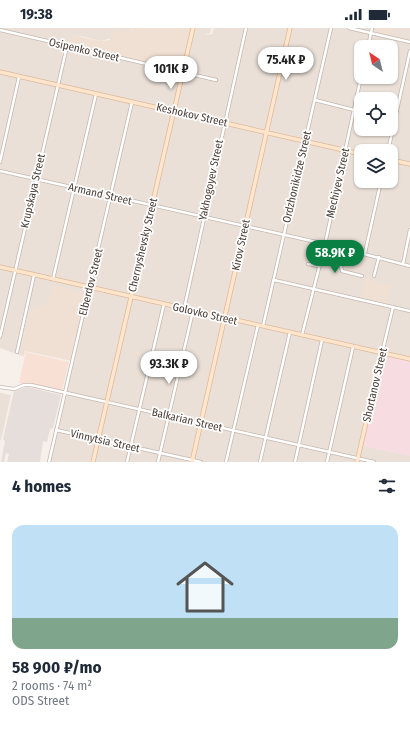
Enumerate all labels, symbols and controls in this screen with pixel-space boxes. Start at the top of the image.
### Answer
text: 19:38 [20,5,53,23]
street label: Osipenko Street [47,36,121,65]
north arrow [354,40,398,84]
map controls [354,40,398,188]
pin: 75.4K ₽ [249,47,323,81]
text: 75.4K ₽ [267,52,305,67]
pin: 101K ₽ [138,56,204,90]
text: 101K ₽ [153,61,189,76]
button: locate [354,92,398,136]
street label: Keshokov Street [155,100,229,130]
street label: Ordzhonikidze Street [280,129,314,224]
street label: Yakhogoyev Street [196,138,226,222]
button: layers [354,144,398,188]
street label: Mechiyev Street [324,146,352,219]
street label: Krupskaya Street [18,152,48,229]
street label: Armand Street [67,180,133,208]
street label: Chernyshevsky Street [126,196,160,293]
street label: Kirov Street [229,218,253,272]
pin: 58.9K ₽ [298,240,372,274]
text: 58.9K ₽ [315,245,355,260]
street label: Elberdov Street [76,247,106,317]
street label: Golovko Street [171,300,239,328]
street label: Shortanov Street [360,346,390,423]
pin: 93.3K ₽ [132,351,206,385]
text: 93.3K ₽ [149,356,189,371]
street label: Balkarian Street [150,406,224,435]
street label: Vinnytsia Street [69,427,141,455]
icon: filters [376,475,398,497]
text: 4 homes [12,476,71,497]
icon: home [169,551,241,623]
text: 58 900 ₽/mo [12,657,102,678]
text: 2 rooms · 74 m² [12,678,92,693]
text: ODS Street [12,693,69,708]

